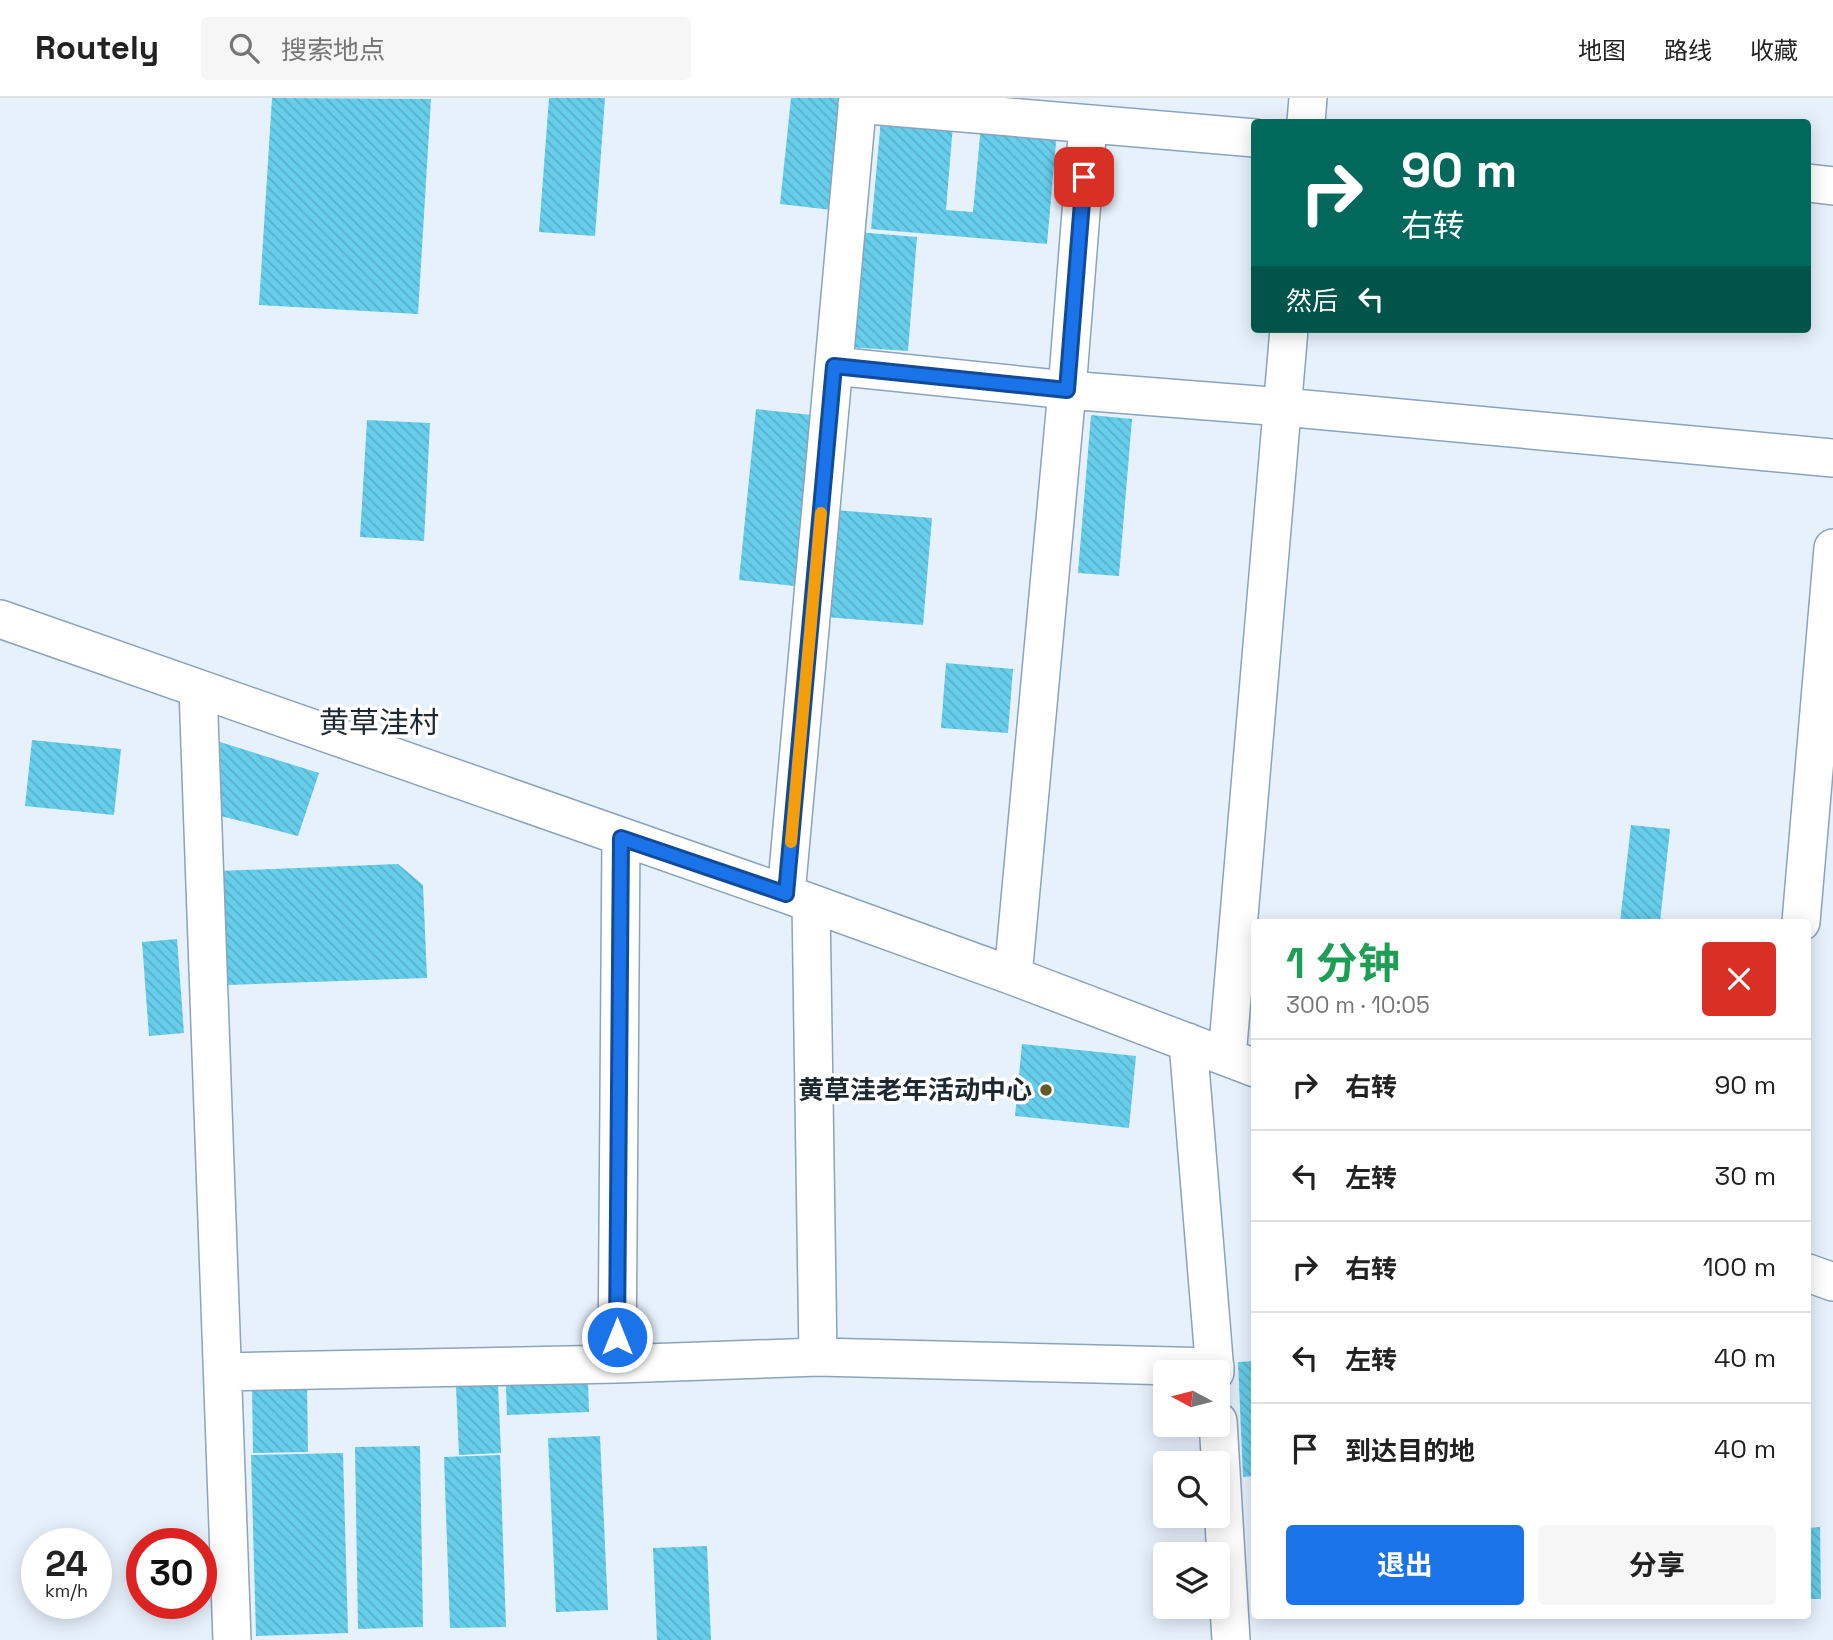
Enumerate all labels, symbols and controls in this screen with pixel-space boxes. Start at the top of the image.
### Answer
search box [201,17,691,80]
text: Routely [35,27,159,69]
icon: search [225,29,263,67]
text: 搜索地点 [281,33,385,67]
text: 地图 [1578,35,1626,66]
text: 路线 [1664,35,1712,66]
text: 收藏 [1750,35,1798,66]
text: 90 m [1401,139,1517,201]
pin [1054,147,1114,207]
icon: right [1286,147,1377,238]
icon: arrive [1065,158,1103,196]
text: 右转 [1401,206,1465,246]
icon: left [1352,280,1390,318]
text: 然后 [1286,284,1338,318]
district label: 黄草洼村 [319,703,439,742]
text: 1 分钟 [1286,937,1400,990]
button: close [1702,942,1776,1016]
text: 300 m · 10:05 [1286,990,1430,1020]
icon: right [1286,1066,1324,1104]
text: 90 m [1714,1068,1776,1102]
text: 右转 [1345,1070,1397,1104]
place label: 黄草洼老年活动中心 [798,1073,1032,1107]
marker: 黄草洼老年活动中心 [1038,1082,1054,1098]
icon: left [1286,1157,1324,1195]
text: 30 m [1715,1159,1776,1193]
text: 左转 [1345,1161,1397,1195]
icon: right [1286,1248,1324,1286]
text: 100 m [1703,1250,1776,1284]
text: 右转 [1345,1252,1397,1286]
position arrow [580,1300,654,1374]
icon: left [1286,1339,1324,1377]
text: 40 m [1714,1341,1776,1375]
text: 左转 [1345,1343,1397,1377]
north arrow [1153,1360,1230,1437]
map controls [1153,1360,1230,1619]
icon: arrive [1286,1430,1324,1468]
text: 40 m [1714,1432,1776,1466]
text: 到达目的地 [1345,1434,1475,1468]
button: search [1153,1451,1230,1528]
button: 退出 [1286,1525,1524,1605]
button: 分享 [1538,1525,1776,1605]
speed limit sign: 30 [126,1528,217,1619]
text: 24 [45,1542,88,1586]
button: layers [1153,1542,1230,1619]
text: km/h [45,1579,88,1602]

